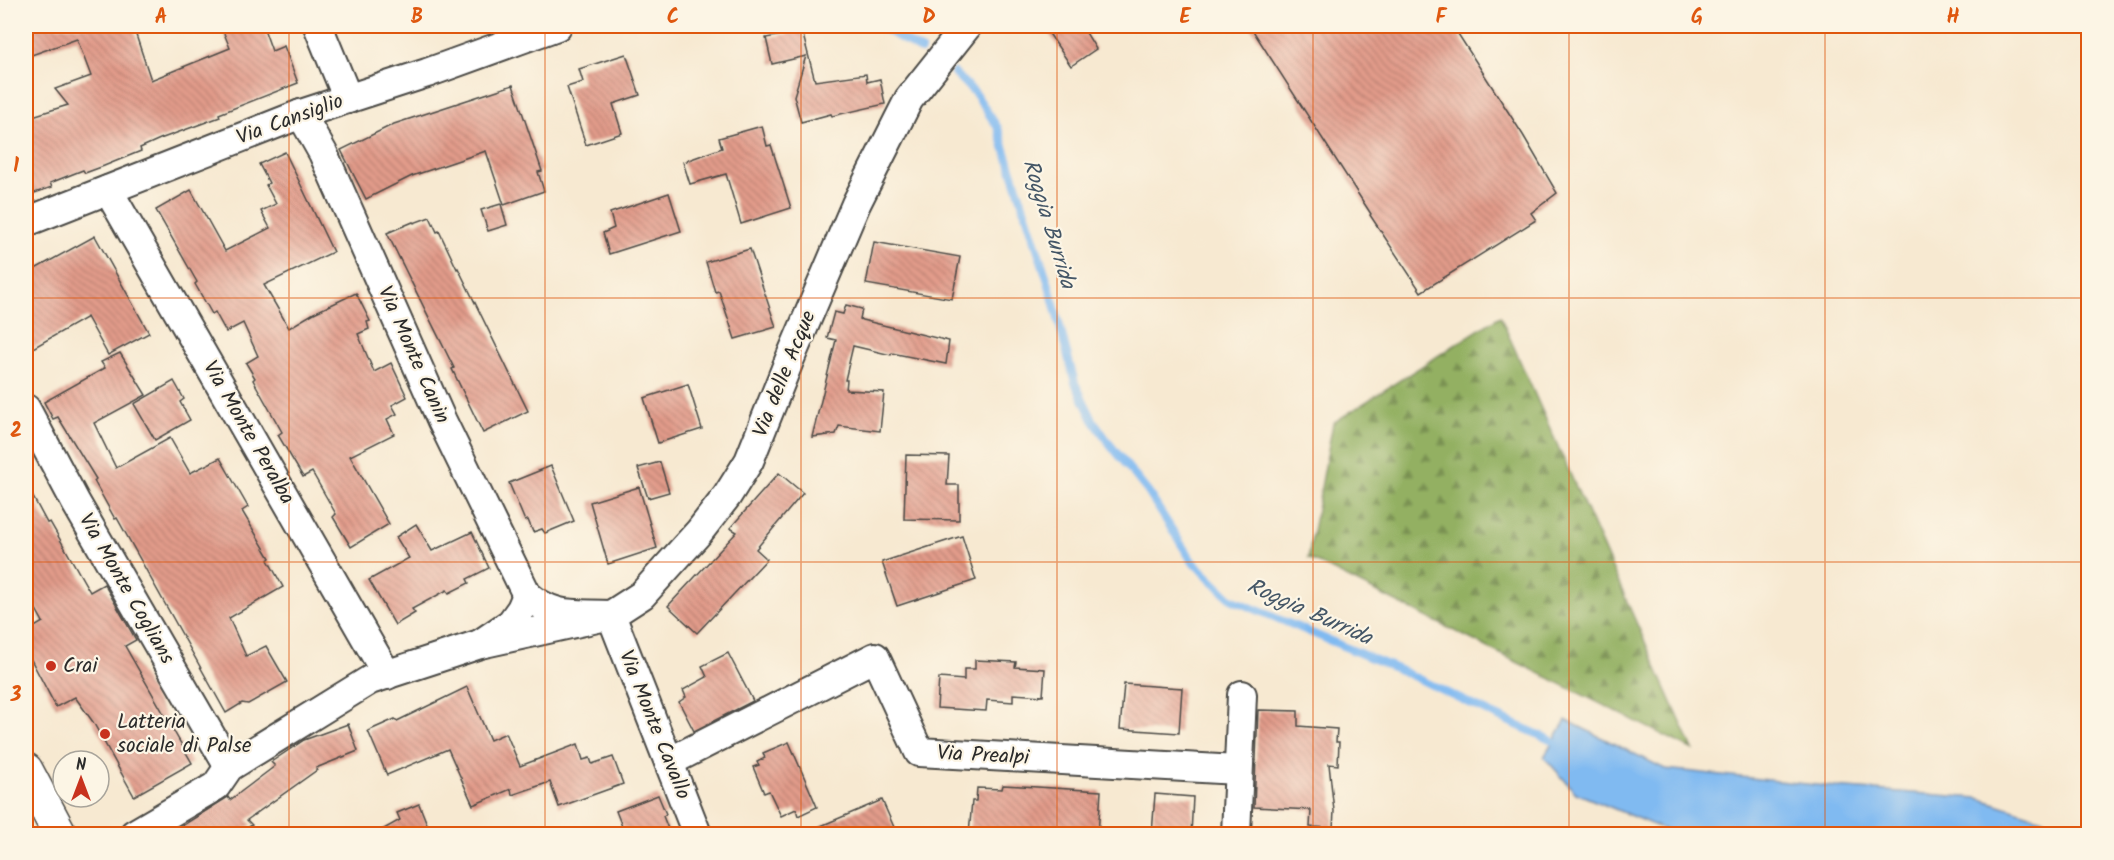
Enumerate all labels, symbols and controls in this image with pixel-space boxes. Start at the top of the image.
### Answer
text: A [155,2,167,34]
text: B [411,2,423,34]
text: C [667,2,679,34]
text: D [922,2,936,34]
text: E [1179,2,1191,34]
text: F [1436,2,1448,34]
text: G [1691,2,1703,34]
text: H [1946,2,1960,34]
street label: Via Cansiglio [232,85,348,155]
text: 1 [13,151,19,183]
water label: Roggia Burrida [1012,155,1085,295]
street label: Via Monte Canin [368,281,458,429]
street label: Via delle Acque [745,305,826,442]
street label: Via Monte Peralba [193,355,303,511]
text: 2 [10,416,22,448]
street label: Via Monte Coglians [69,507,183,671]
water label: Roggia Burrida [1241,570,1379,657]
street label: Via Monte Cavallo [609,645,699,805]
place label: Crai [63,650,98,683]
marker: Crai [44,659,58,673]
text: 3 [10,680,22,712]
place label: Latteria sociale di Palse [117,706,252,763]
marker: Latteria sociale di Palse [98,727,112,741]
street label: Via Prealpi [936,737,1031,775]
north arrow [51,749,111,809]
text: N [76,753,86,778]

